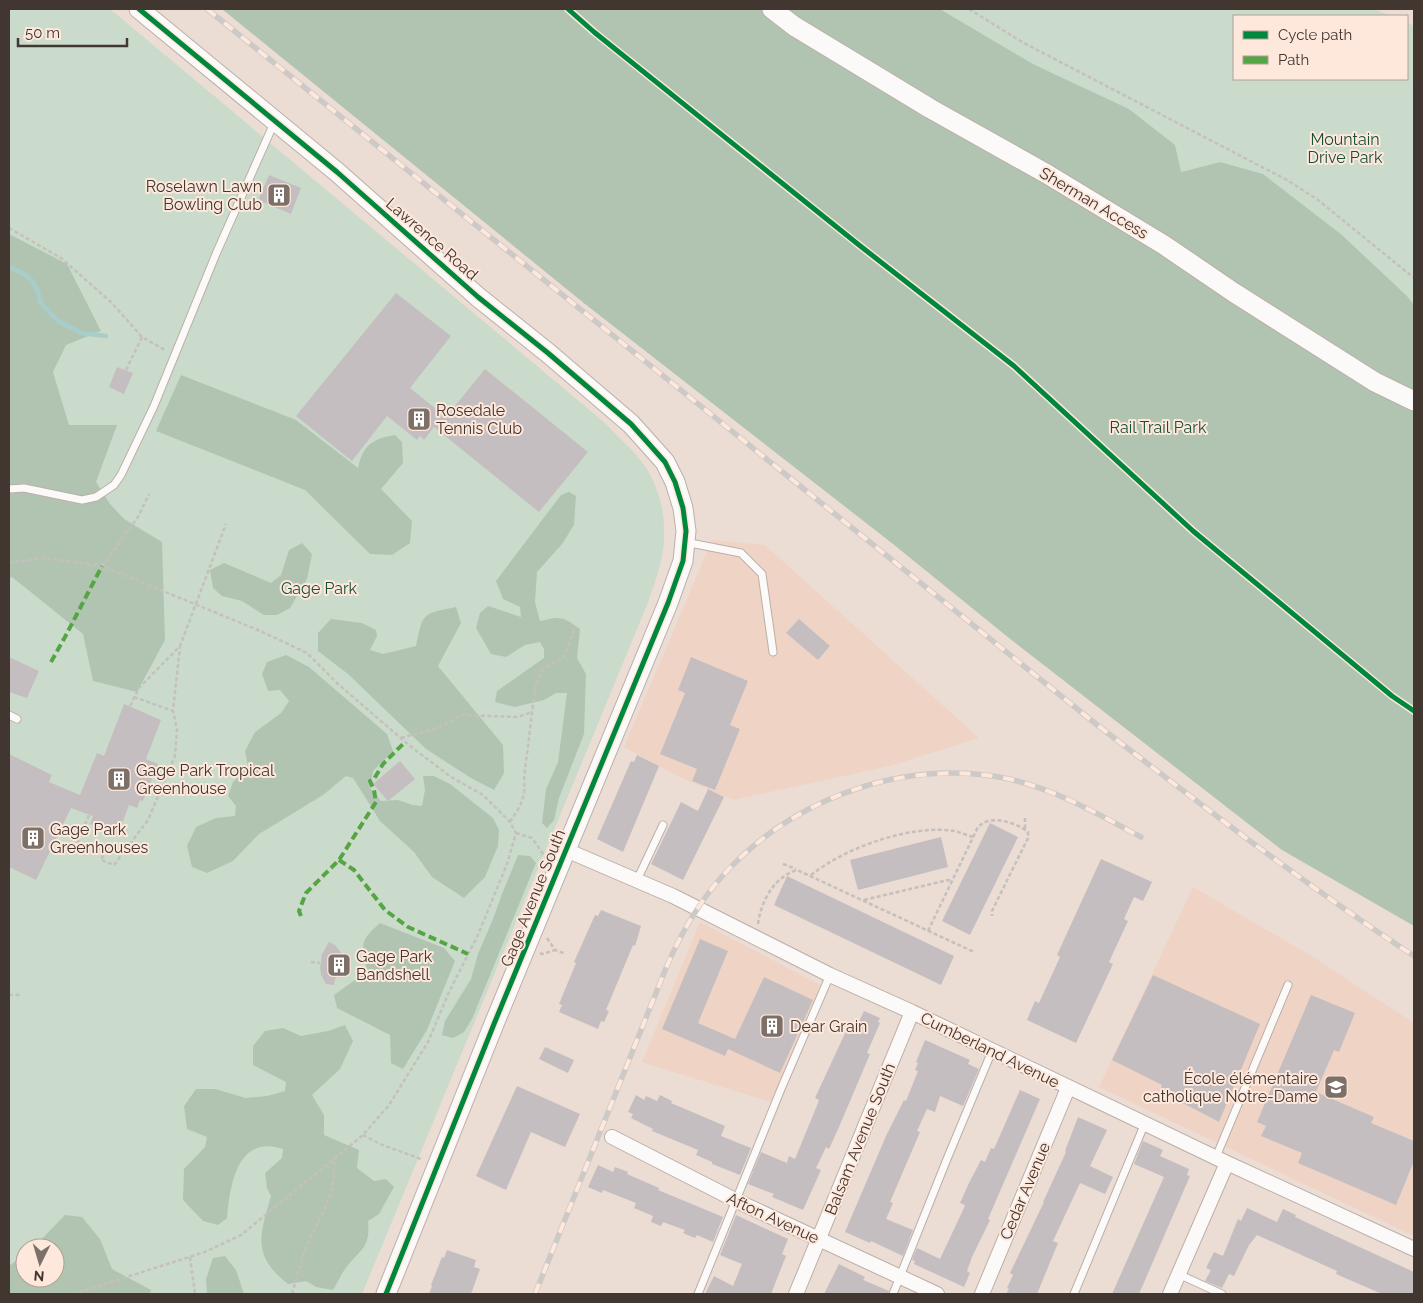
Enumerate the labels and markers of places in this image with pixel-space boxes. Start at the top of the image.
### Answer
place label: Roselawn Lawn Bowling Club [146,177,262,214]
building icon: Roselawn Lawn Bowling Club [266,182,292,208]
place label: Rosedale Tennis Club [436,401,522,438]
building icon: Rosedale Tennis Club [406,406,432,432]
place label: Gage Park Tropical Greenhouse [136,761,275,798]
building icon: Gage Park Tropical Greenhouse [106,766,132,792]
place label: Gage Park Greenhouses [50,820,148,857]
building icon: Gage Park Greenhouses [20,825,46,851]
place label: Gage Park Bandshell [356,947,433,984]
building icon: Gage Park Bandshell [326,952,352,978]
building icon: Dear Grain [759,1013,785,1039]
place label: Dear Grain [790,1017,867,1036]
place label: École élémentaire catholique Notre-Dame [1143,1068,1318,1106]
school or university icon: École élémentaire catholique Notre-Dame [1323,1074,1349,1100]

